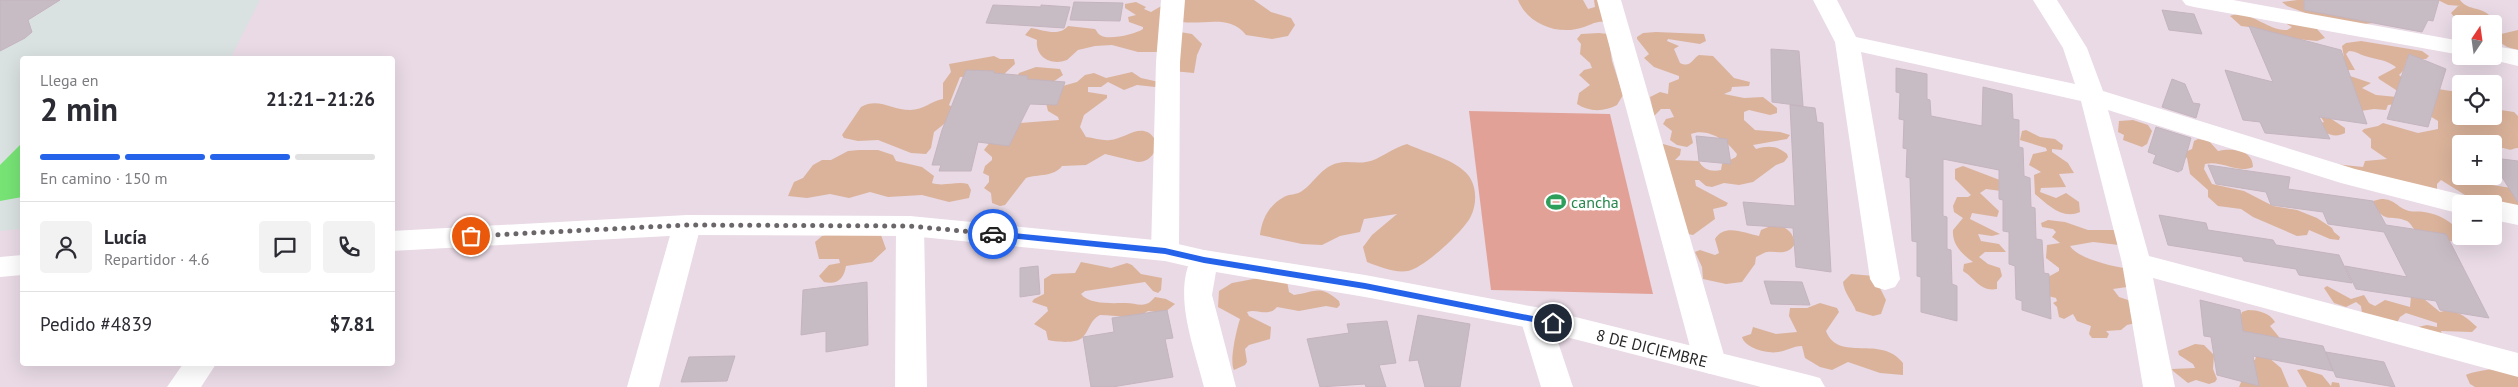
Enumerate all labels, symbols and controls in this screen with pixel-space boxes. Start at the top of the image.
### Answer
north arrow [2452,15,2502,65]
map controls [2452,15,2502,245]
text: Llega en [40,70,99,90]
button: locate [2452,75,2502,125]
text: 21:21–21:26 [266,87,375,111]
text: 2 min [40,88,118,130]
button: + [2452,135,2502,185]
text: En camino · 150 m [40,168,168,188]
sports icon: cancha [1545,191,1567,213]
place label: cancha [1571,192,1619,212]
button: − [2452,195,2502,245]
courier [968,209,1018,259]
pin [450,215,492,257]
icon: car [979,220,1007,248]
button: person [40,221,92,273]
button: chat [259,221,311,273]
button: phone [323,221,375,273]
icon: bag [457,222,485,250]
text: Lucía [104,225,147,249]
text: Repartidor · 4.6 [104,249,209,269]
pin [1532,302,1574,344]
icon: home [1539,309,1567,337]
text: Pedido #4839 [40,312,152,336]
text: $7.81 [329,312,375,336]
street label: 8 DE DICIEMBRE [1594,325,1710,371]

